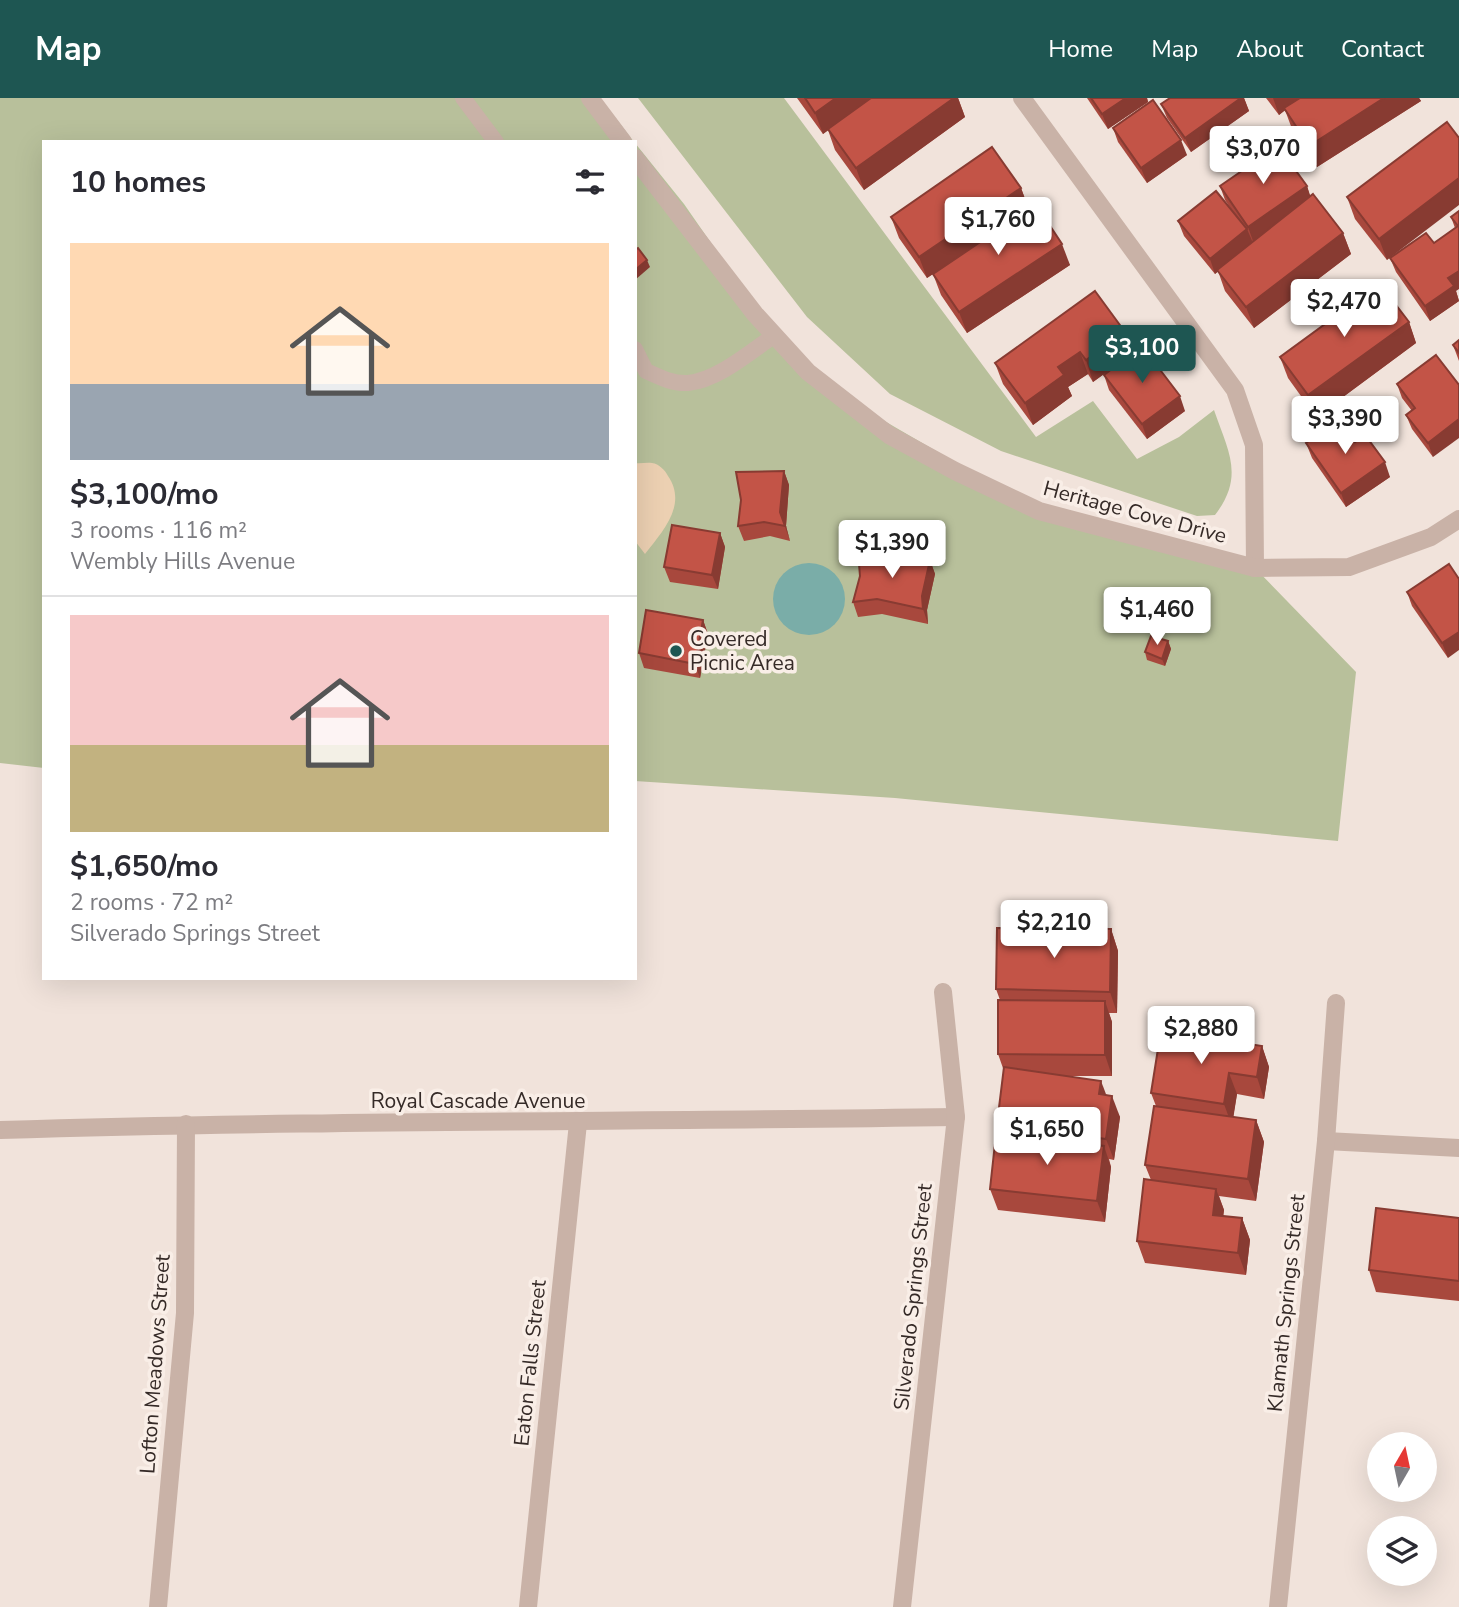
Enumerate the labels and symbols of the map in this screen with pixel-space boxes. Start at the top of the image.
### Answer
pin: $3,070 [1206,126,1320,186]
pin: $1,760 [941,198,1055,257]
pin: $2,470 [1287,280,1401,339]
pin: $3,100 [1085,326,1199,385]
pin: $3,390 [1288,396,1402,456]
street label: Heritage Cove Drive [1040,474,1230,550]
pin: $1,390 [835,520,949,580]
pin: $1,460 [1100,588,1214,647]
place label: Covered Picnic Area [690,625,795,677]
marker: Covered Picnic Area [668,643,684,659]
pin: $2,210 [997,900,1111,960]
pin: $2,880 [1144,1006,1258,1066]
street label: Royal Cascade Avenue [371,1087,585,1115]
pin: $1,650 [990,1108,1104,1167]
street label: Silverado Springs Street [887,1182,939,1412]
street label: Klamath Springs Street [1261,1192,1311,1413]
street label: Lofton Meadows Street [133,1253,177,1475]
street label: Eaton Falls Street [507,1278,553,1447]
north arrow [1367,1432,1437,1502]

